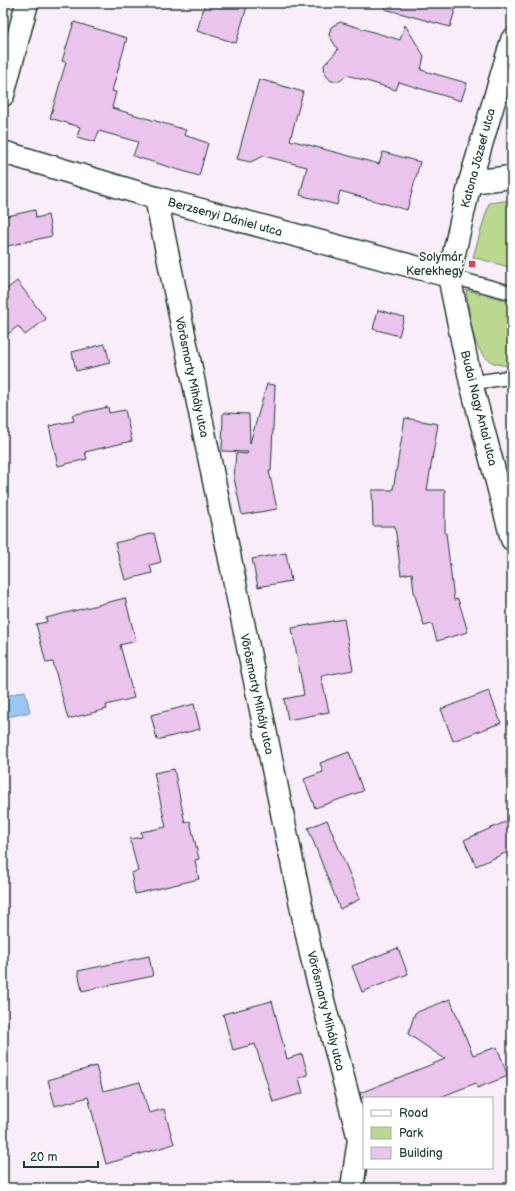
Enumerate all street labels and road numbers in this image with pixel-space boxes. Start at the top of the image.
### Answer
street label: Katona József utca [458,107,499,210]
street label: Berzsenyi Dániel utca [166,195,284,240]
street label: Vörösmarty Mihály utca [171,315,212,439]
street label: Budai Nagy Antal utca [457,349,500,468]
street label: Vörösmarty Mihály utca [236,632,277,756]
street label: Vörösmarty Mihály utca [303,950,348,1073]

